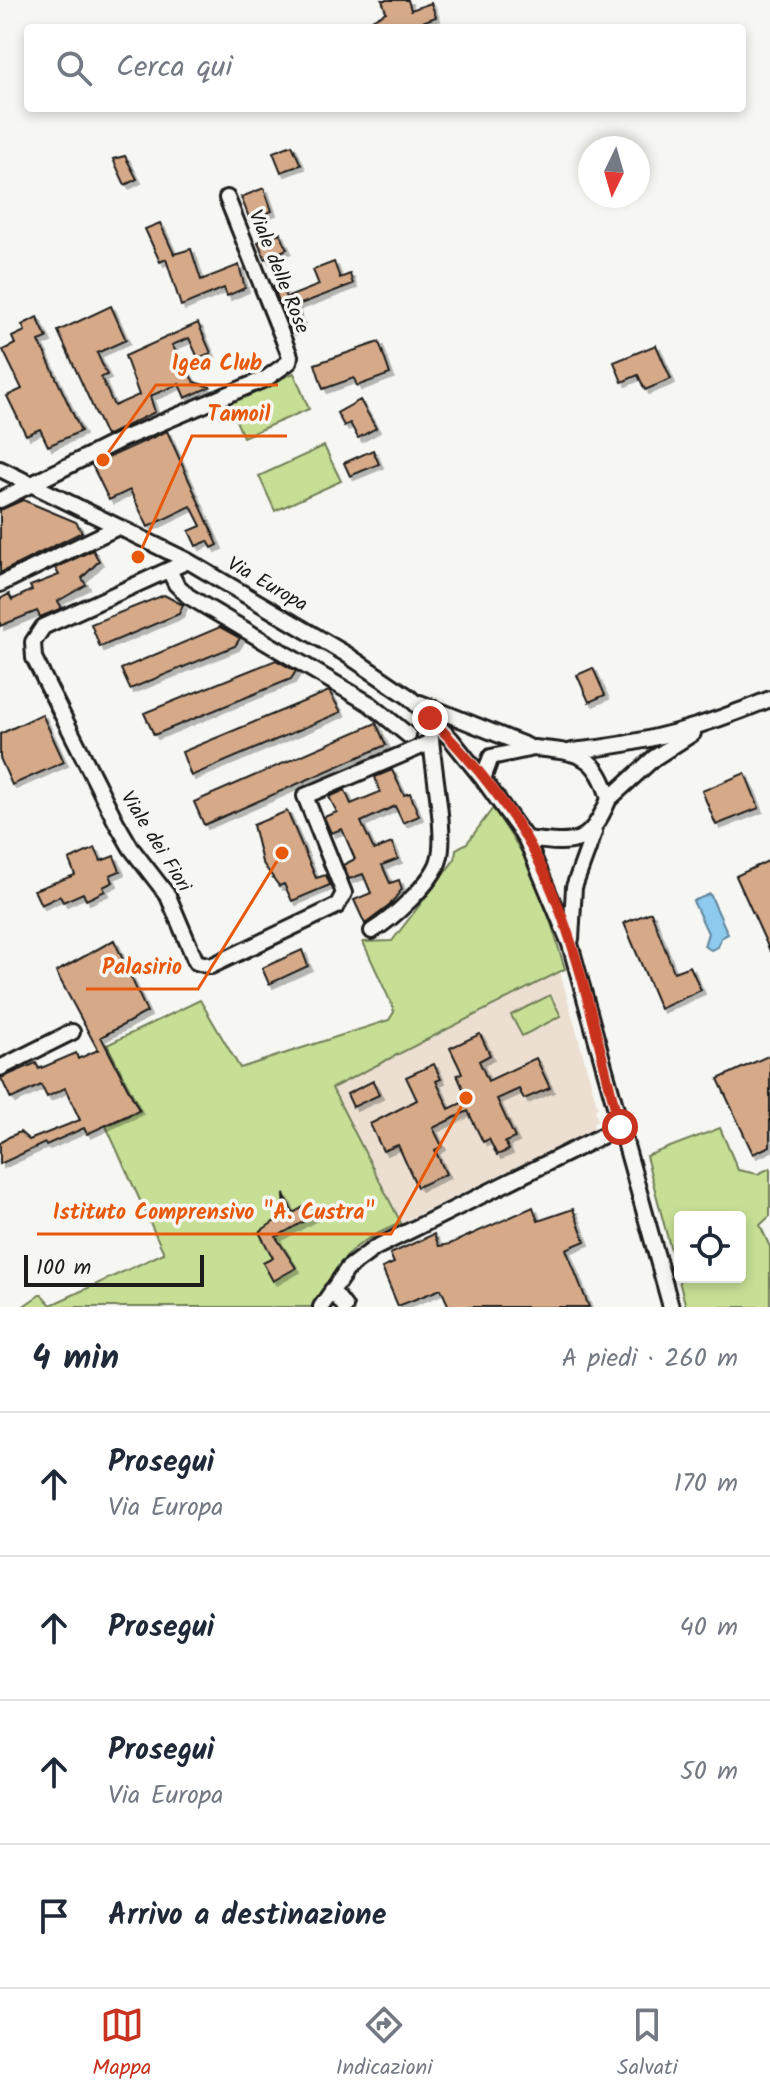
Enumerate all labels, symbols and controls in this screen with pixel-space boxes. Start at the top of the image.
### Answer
search box [24,24,746,112]
text: Cerca qui [116,44,233,92]
icon: search [52,46,96,90]
north arrow [578,136,650,208]
street label: Viale delle Rose [239,205,317,339]
callout: Igea Club [156,339,278,385]
text: Igea Club [172,347,262,382]
callout: Tamoil [192,390,287,436]
text: Tamoil [208,398,271,433]
street label: Via Europa [221,549,313,621]
route end [412,700,448,736]
street label: Viale dei Fiori [111,785,199,900]
callout: Palasirio [86,943,198,989]
text: Palasirio [102,951,182,986]
route start [602,1109,638,1145]
callout: Istituto Comprensivo "A. Custra" [37,1188,391,1234]
text: Istituto Comprensivo "A. Custra" [53,1196,375,1231]
map controls [674,1211,746,1283]
button: locate [674,1211,746,1283]
scale bar [24,1251,204,1287]
text: 100 m [36,1251,91,1286]
text: 4 min [32,1332,119,1386]
text: A piedi · 260 m [562,1338,738,1380]
text: Prosegui [108,1439,214,1487]
icon: ahead [32,1462,76,1506]
text: 170 m [674,1463,738,1505]
text: Via Europa [108,1487,223,1529]
text: Prosegui [108,1604,214,1652]
icon: ahead [32,1606,76,1650]
text: 40 m [680,1607,738,1649]
text: Prosegui [108,1727,214,1775]
icon: ahead [32,1750,76,1794]
text: 50 m [680,1751,738,1793]
text: Via Europa [108,1775,223,1817]
text: Arrivo a destinazione [108,1892,386,1940]
icon: arrive [32,1894,76,1938]
tab: Mappa [92,2003,151,2086]
tab: Indicazioni [336,2003,433,2086]
tab: Salvati [617,2003,678,2086]

